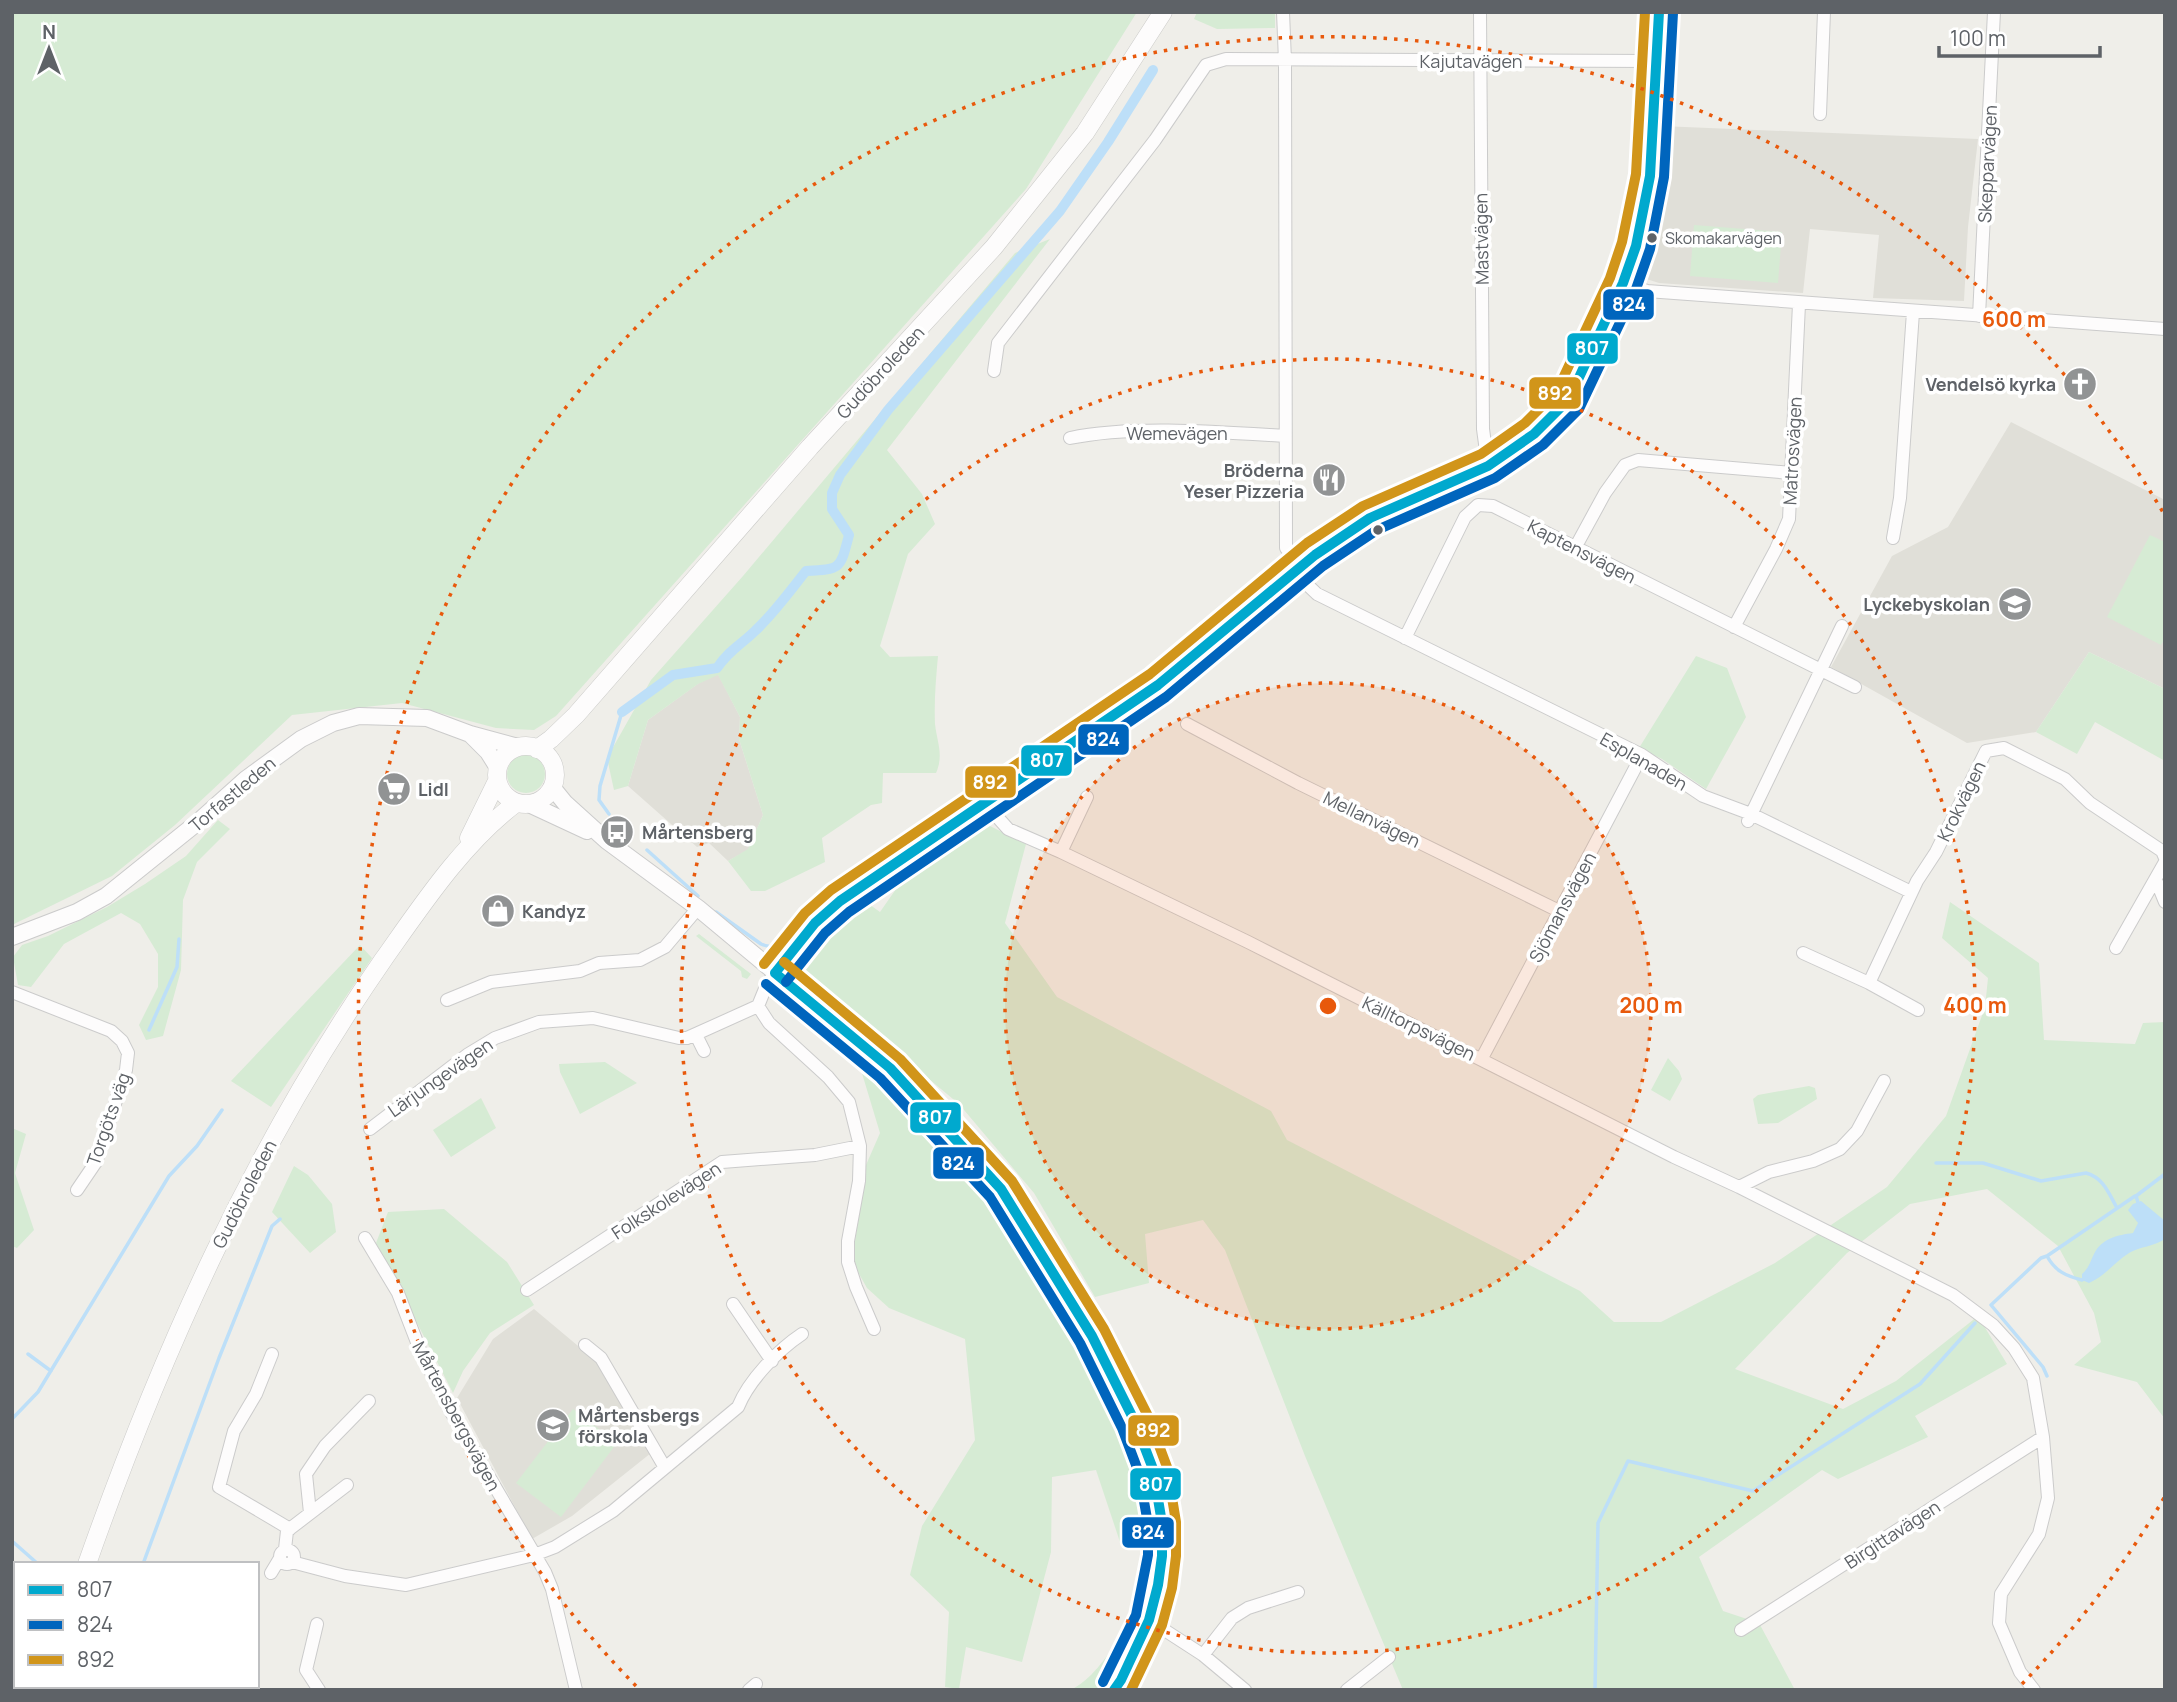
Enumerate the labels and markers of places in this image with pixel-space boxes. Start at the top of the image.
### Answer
place label: Skomakarvägen [1665,227,1782,249]
marker: Skomakarvägen [1645,231,1659,245]
church icon: Vendelsö kyrka [2061,365,2099,403]
place label: Vendelsö kyrka [1925,372,2056,396]
place label: Bröderna Yeser Pizzeria [1184,458,1304,503]
restaurant icon: Bröderna Yeser Pizzeria [1310,461,1348,499]
unlabelled marker [1371,523,1385,537]
school or university icon: Lyckebyskolan [1996,585,2034,623]
place label: Lyckebyskolan [1863,592,1990,616]
supermarket icon: Lidl [375,770,413,808]
place label: Lidl [418,777,449,801]
bus stop icon: Mårtensberg [598,813,636,851]
place label: Mårtensberg [642,820,754,844]
shop icon: Kandyz [479,892,517,930]
place label: Kandyz [522,899,586,923]
centre of rings [1316,994,1340,1018]
place label: Mårtensbergs förskola [578,1403,700,1448]
school or university icon: Mårtensbergs förskola [534,1406,572,1444]

